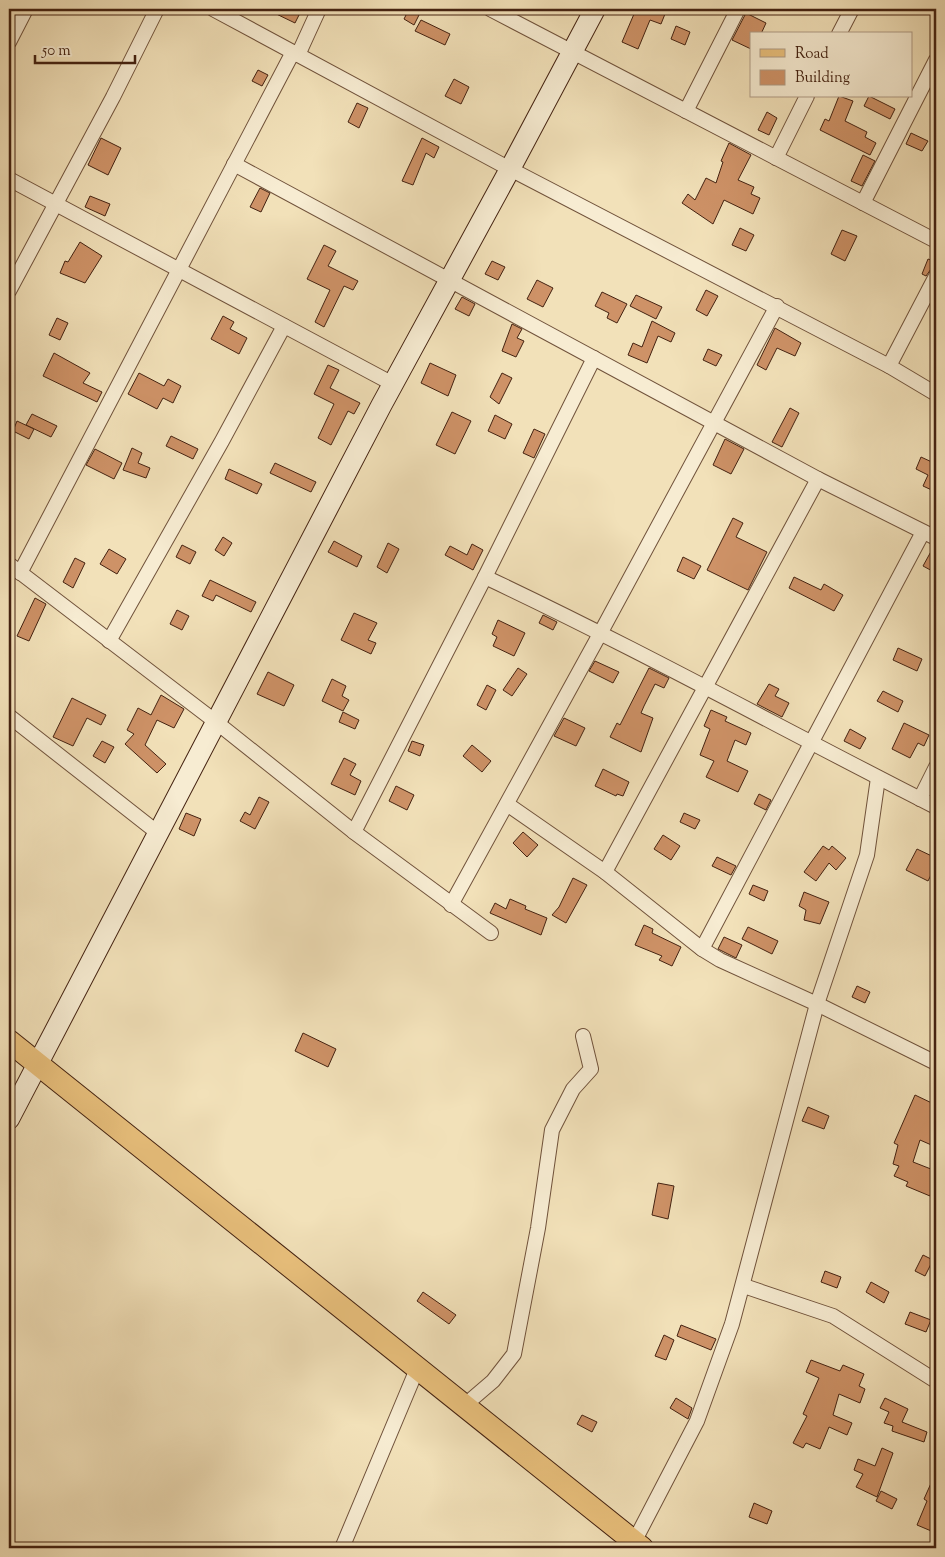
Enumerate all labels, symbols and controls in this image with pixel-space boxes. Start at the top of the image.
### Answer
scale bar [35,32,135,64]
legend [750,32,912,98]
text: 50 m [41,41,71,62]
text: Road [795,44,829,65]
text: Building [795,68,850,89]

